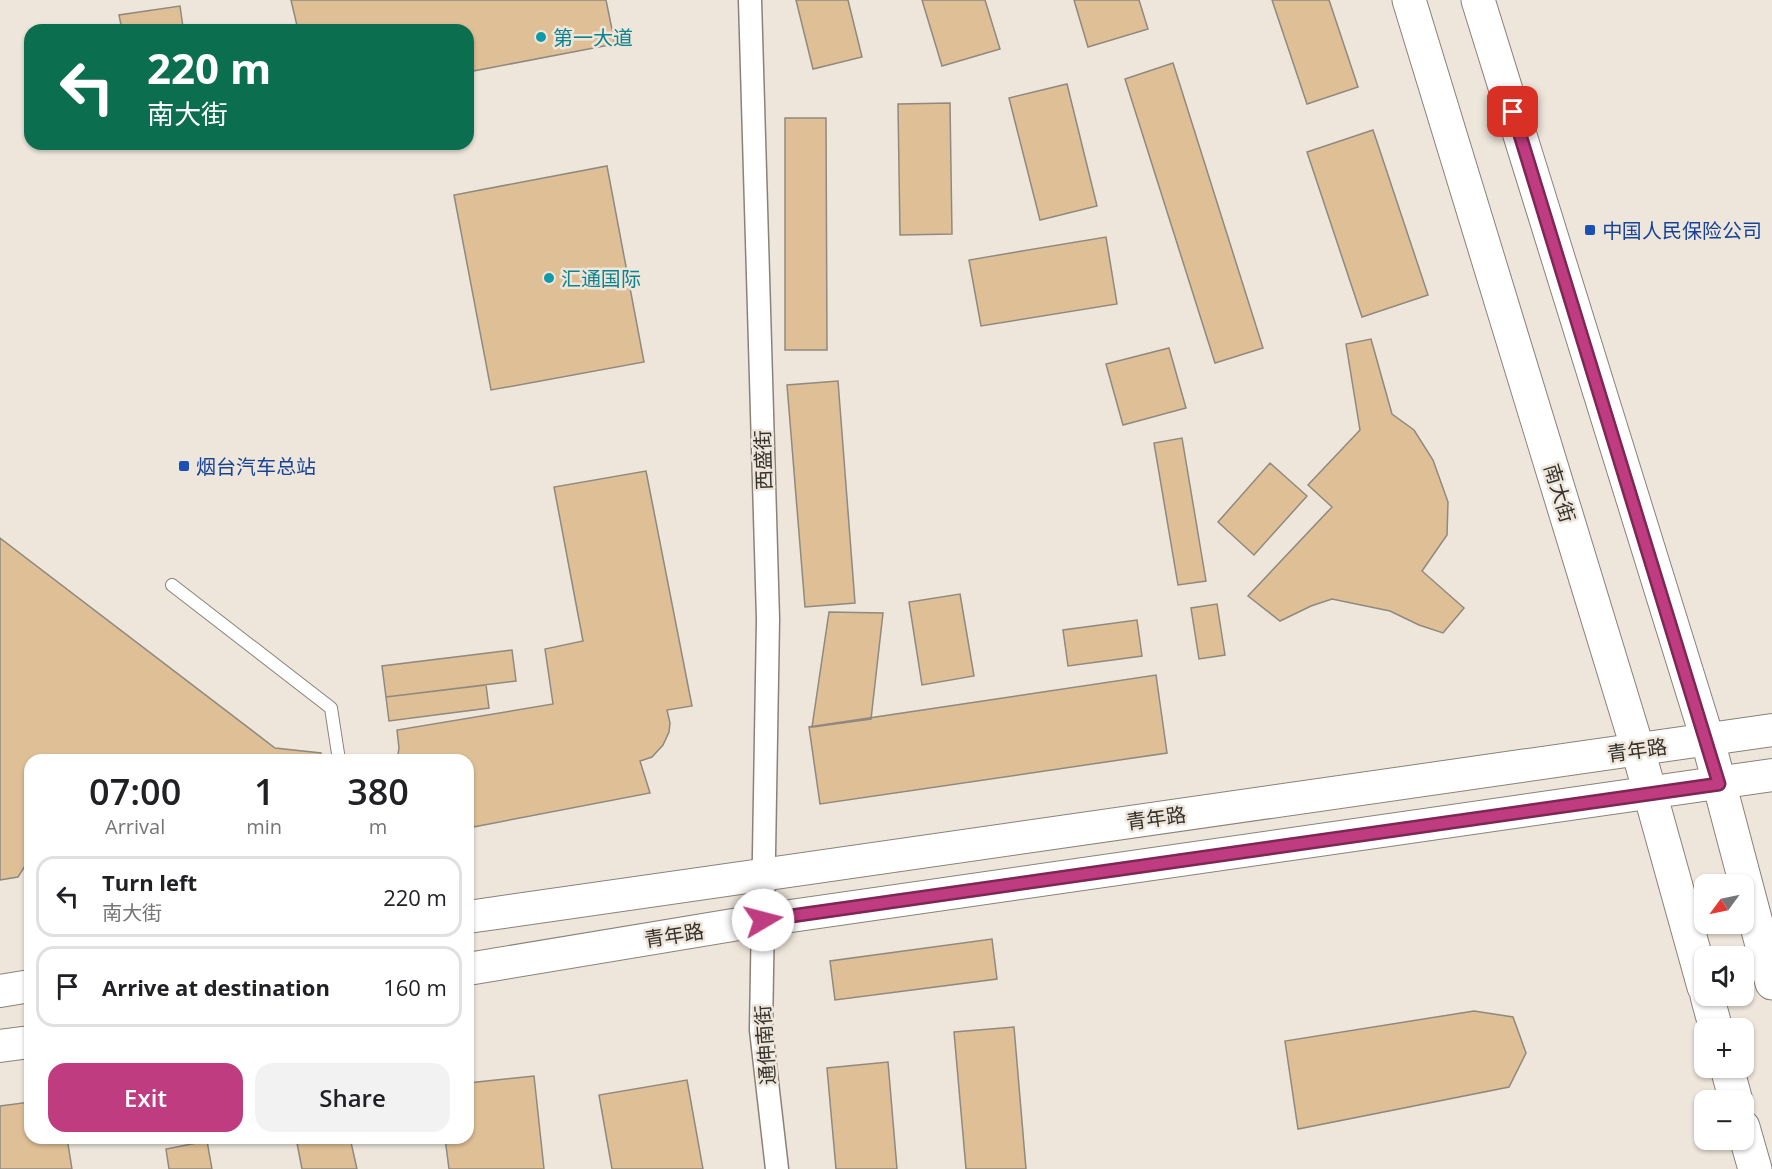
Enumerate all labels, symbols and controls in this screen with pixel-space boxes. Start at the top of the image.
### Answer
place label: 第一大道 [553,24,633,51]
marker: 第一大道 [534,30,548,44]
text: 220 m [147,39,271,96]
icon: left [48,48,126,126]
pin [1487,86,1538,137]
text: 南大街 [147,95,228,132]
icon: arrive [1496,95,1529,128]
place label: 中国人民保险公司 [1602,217,1762,244]
marker: 中国人民保险公司 [1583,223,1597,237]
place label: 汇通国际 [561,265,641,292]
marker: 汇通国际 [542,271,556,285]
street label: 西盛街 [748,430,778,490]
place label: 烟台汽车总站 [196,453,316,480]
marker: 烟台汽车总站 [177,459,191,473]
street label: 南大街 [1538,460,1582,526]
street label: 青年路 [1605,732,1669,768]
text: 07:00 [89,767,181,816]
text: 1 [254,767,275,816]
text: 380 [347,767,409,816]
street label: 青年路 [1124,800,1188,836]
text: Arrival [105,813,165,840]
text: min [246,813,282,840]
text: m [369,813,387,840]
text: Turn left [102,867,197,897]
north arrow [1694,874,1754,934]
map controls [1694,874,1754,1150]
icon: left [51,880,84,913]
text: 220 m [383,882,447,912]
position arrow [731,888,795,952]
text: 南大街 [102,899,162,926]
street label: 青年路 [642,917,706,953]
button: sound [1694,946,1754,1006]
icon: arrive [51,970,84,1003]
text: Arrive at destination [102,972,330,1002]
text: 160 m [383,972,447,1002]
street label: 通伸南街 [749,1004,781,1086]
button: + [1694,1018,1754,1078]
button: Exit [48,1063,243,1132]
button: Share [255,1063,450,1132]
button: − [1694,1090,1754,1150]

